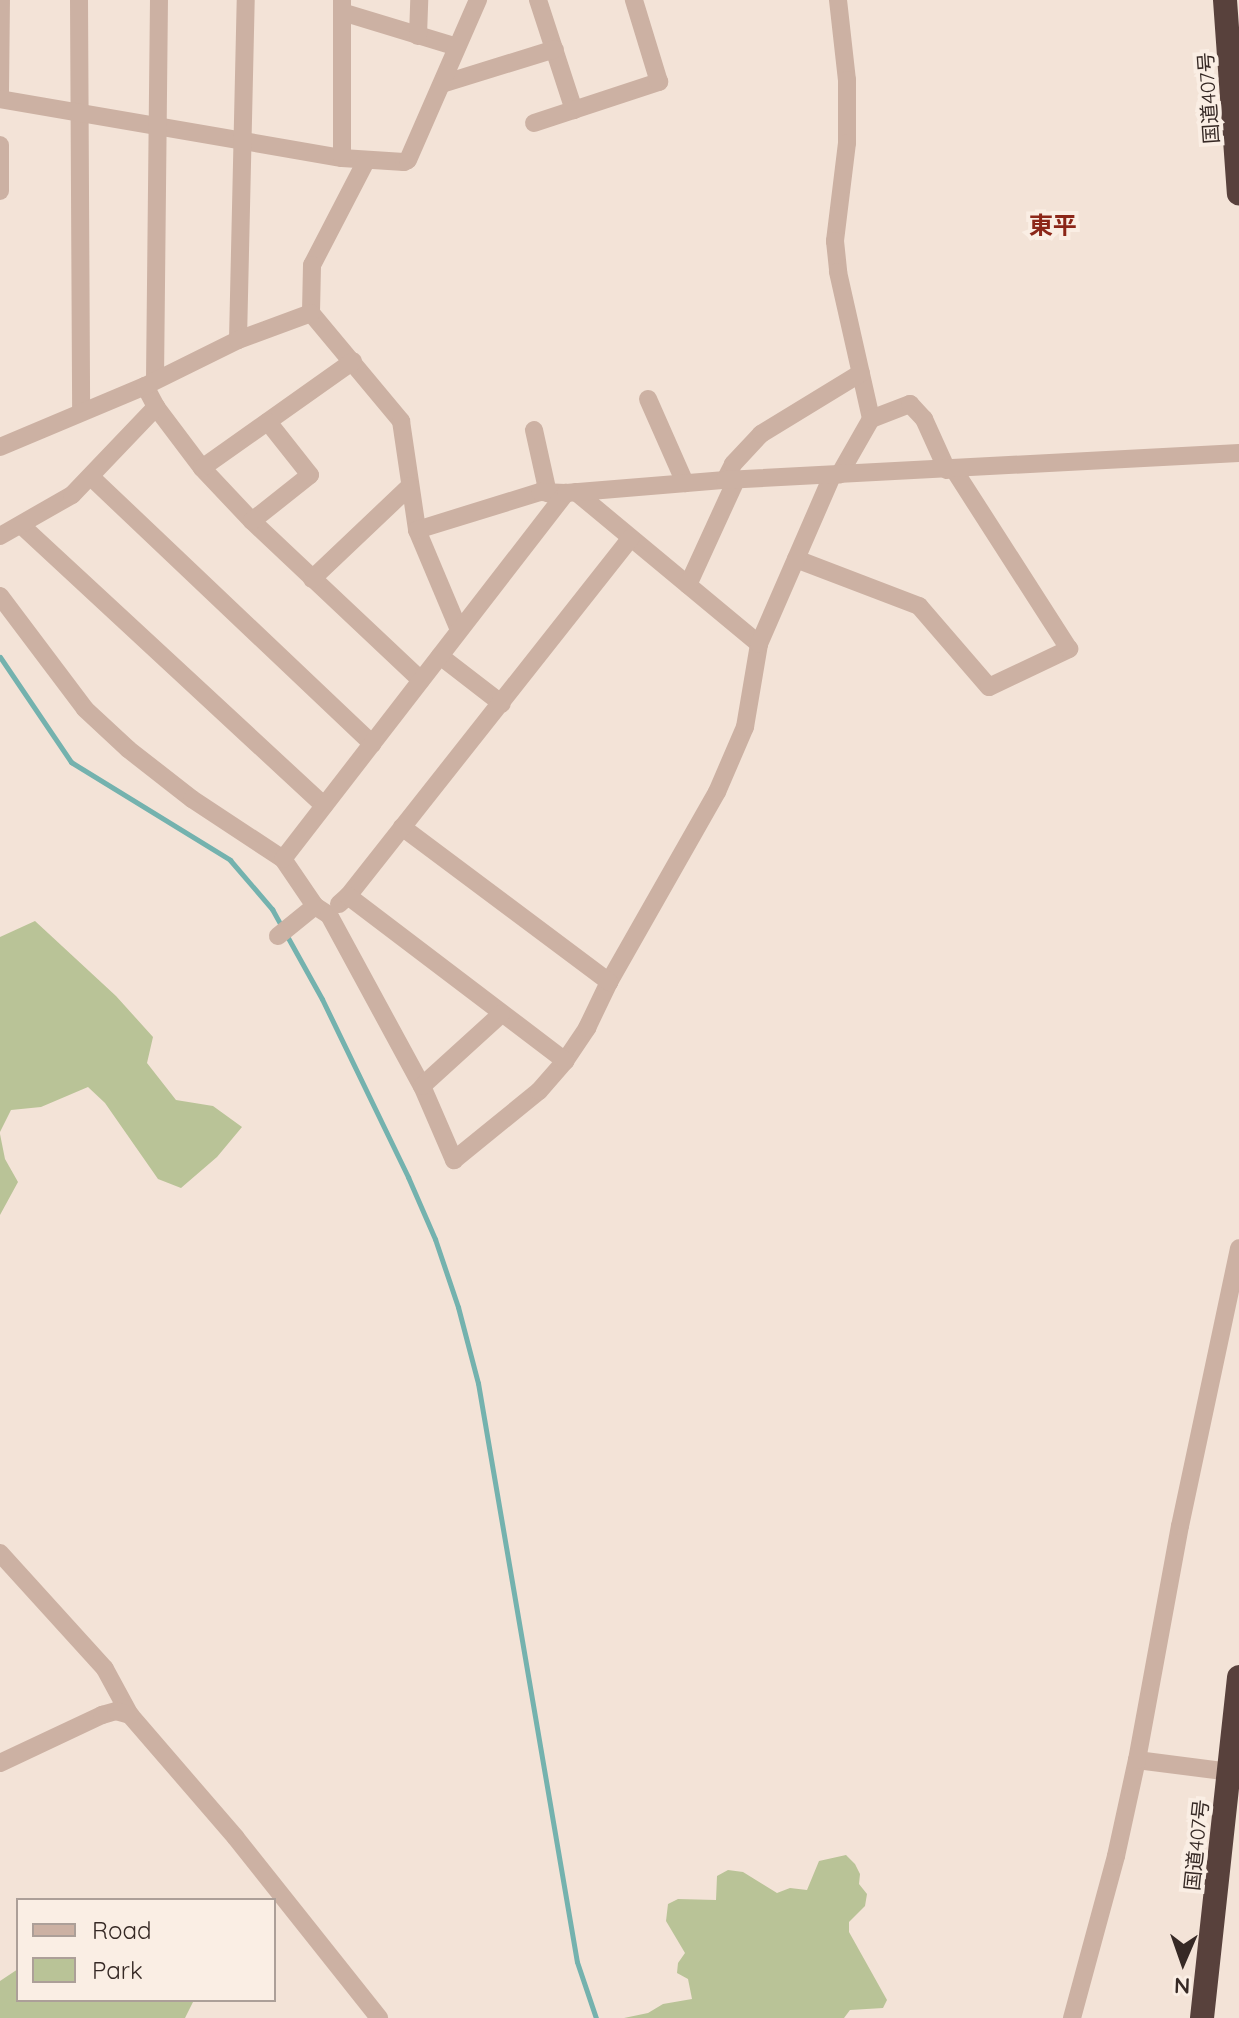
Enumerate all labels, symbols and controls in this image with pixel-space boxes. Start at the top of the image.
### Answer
street label: 国道407号 [1193,51,1223,145]
district label: 東平 [1029,212,1077,240]
street label: 国道407号 [1179,1798,1213,1892]
legend [16,1898,276,2002]
text: Road [92,1915,152,1945]
north arrow [1143,1922,1223,2002]
text: Park [92,1955,143,1985]
text: N [1174,1972,1191,2000]

